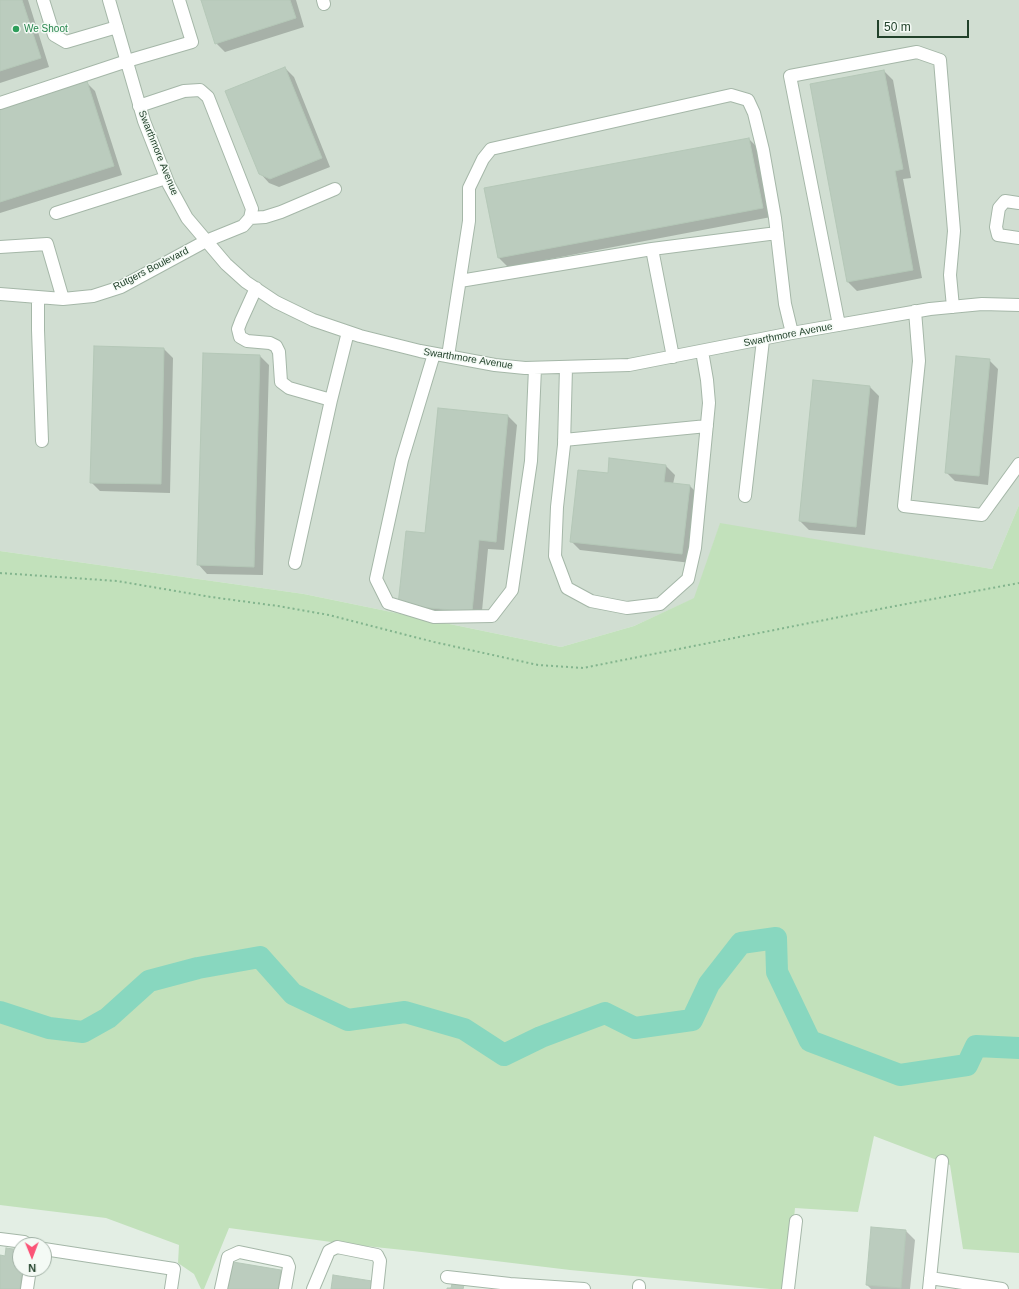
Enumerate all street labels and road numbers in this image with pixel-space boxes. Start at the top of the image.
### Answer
street label: Swarthmore Avenue [136,109,180,197]
street label: Rutgers Boulevard [111,245,191,293]
street label: Swarthmore Avenue [742,320,834,350]
street label: Swarthmore Avenue [422,346,514,372]

